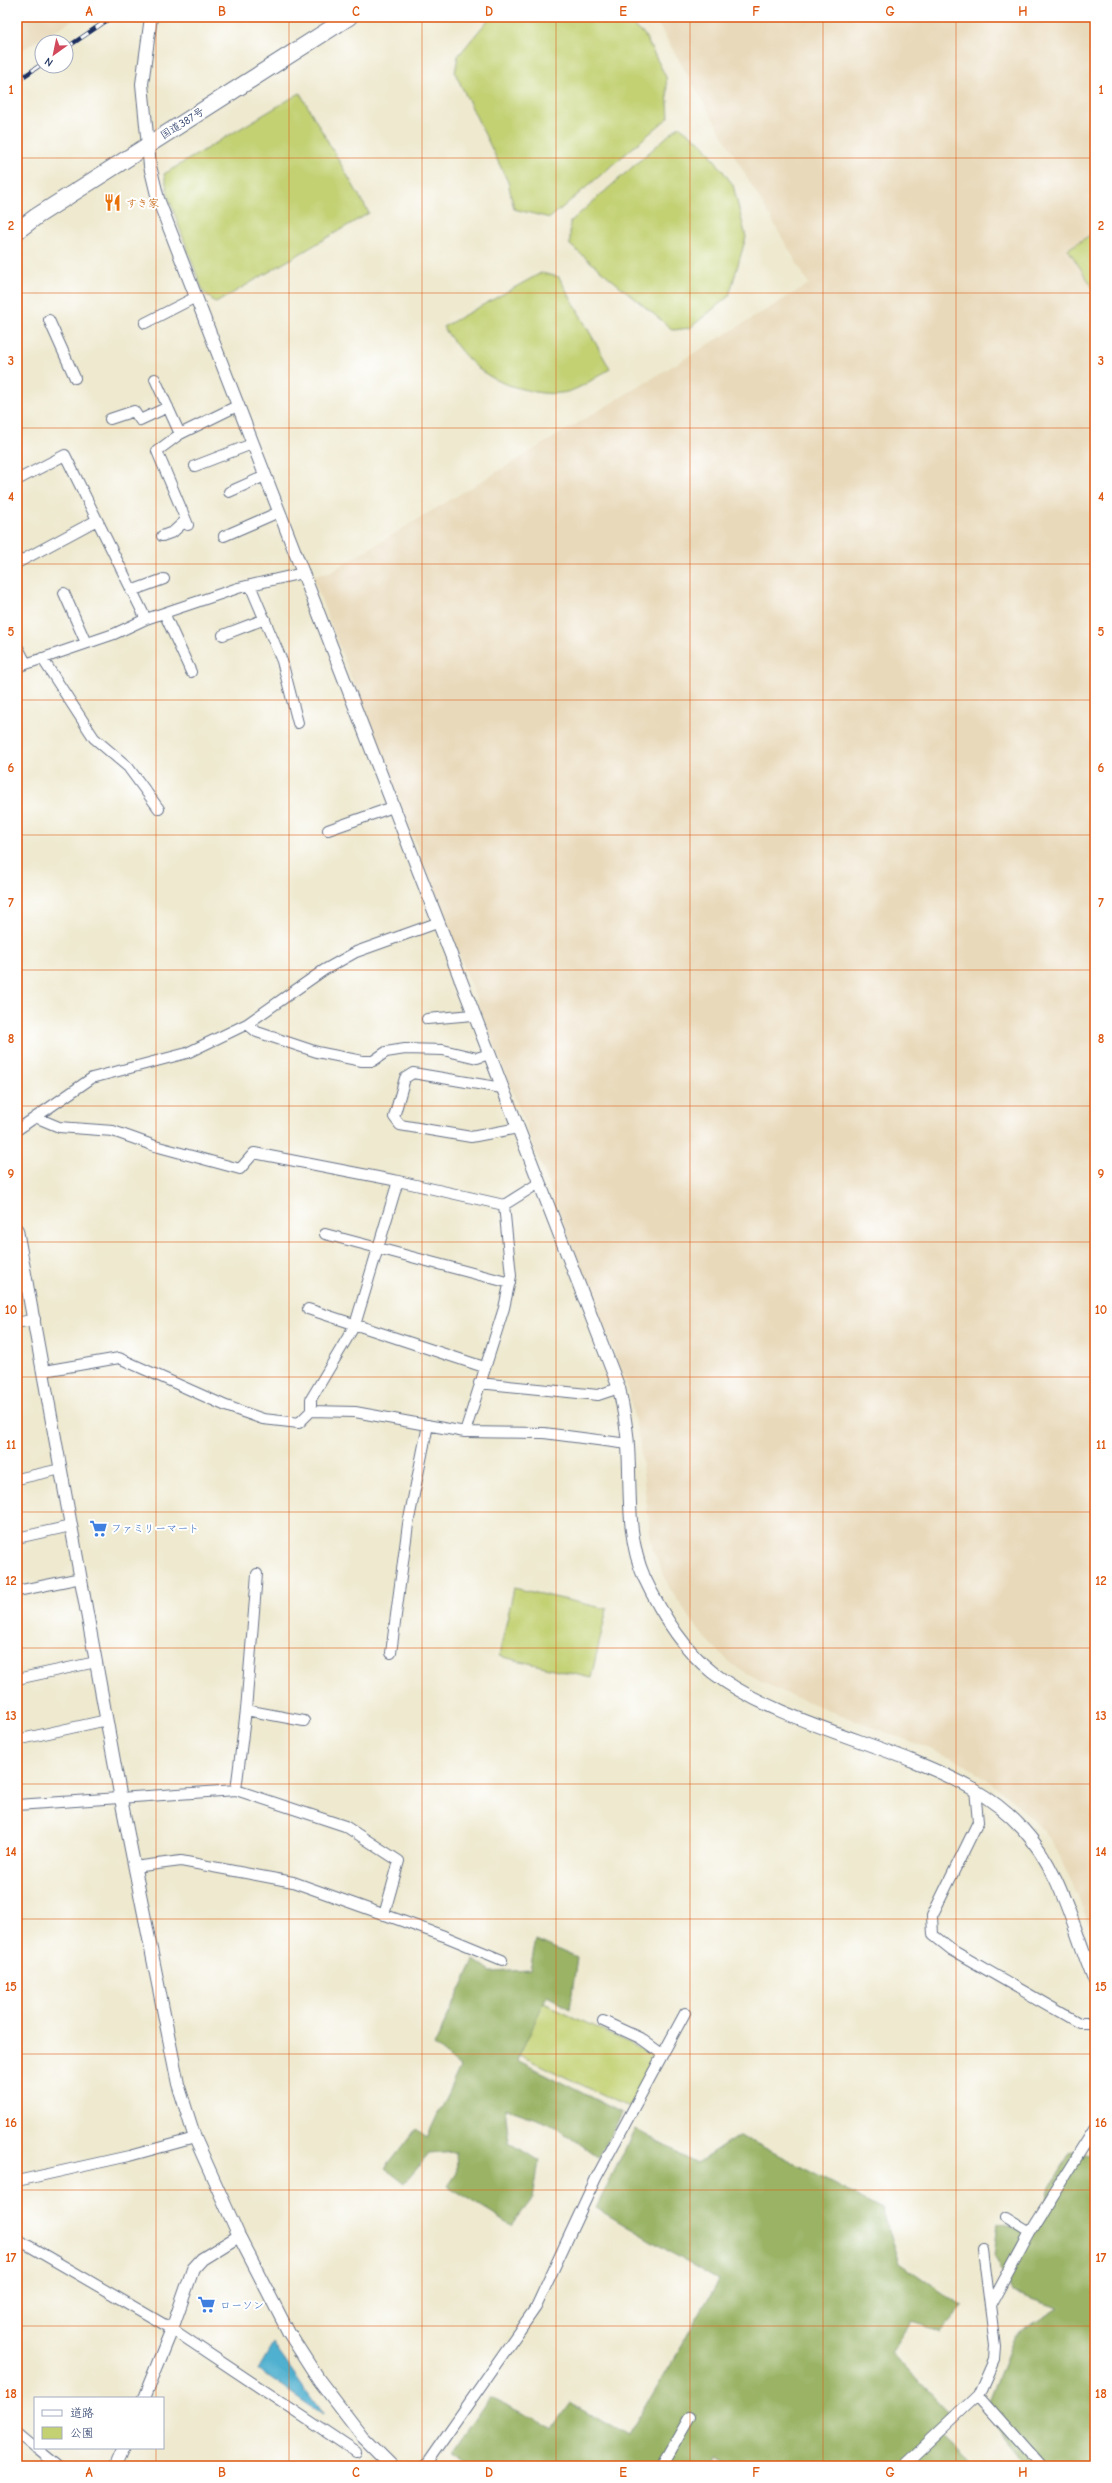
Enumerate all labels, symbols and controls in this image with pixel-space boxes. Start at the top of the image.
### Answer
text: A [85,4,93,19]
text: B [218,4,226,19]
text: C [352,4,360,19]
text: D [485,4,493,19]
text: E [619,4,627,19]
text: F [752,4,760,19]
text: G [885,4,895,19]
text: H [1018,4,1028,19]
north arrow [34,34,74,74]
text: N [42,55,55,69]
text: 1 [8,82,14,97]
text: 1 [1098,82,1104,97]
street label: 国道387号 [158,105,207,142]
restaurant icon: すき家 [103,193,123,213]
place label: すき家 [126,197,159,210]
text: 2 [8,218,14,233]
text: 2 [1098,218,1104,233]
text: 3 [8,353,14,368]
text: 3 [1098,353,1104,368]
text: 4 [8,489,14,504]
text: 4 [1098,489,1104,504]
text: 5 [8,624,15,639]
text: 5 [1098,624,1105,639]
text: 6 [8,760,15,775]
text: 6 [1098,760,1105,775]
text: 7 [8,895,14,910]
text: 7 [1098,895,1104,910]
text: 8 [8,1031,14,1046]
text: 8 [1098,1031,1104,1046]
text: 9 [8,1166,15,1181]
text: 9 [1098,1166,1105,1181]
text: 10 [5,1302,17,1317]
text: 10 [1095,1302,1107,1317]
text: 11 [6,1437,16,1452]
text: 11 [1096,1437,1106,1452]
supermarket icon: ファミリーマート [88,1518,108,1538]
place label: ファミリーマート [111,1522,199,1535]
text: 12 [5,1573,17,1588]
text: 12 [1095,1573,1107,1588]
text: 13 [5,1708,17,1723]
text: 13 [1095,1708,1107,1723]
text: 14 [5,1844,17,1859]
text: 14 [1095,1844,1107,1859]
text: 15 [5,1979,17,1994]
text: 15 [1095,1979,1107,1994]
text: 16 [5,2115,17,2130]
text: 16 [1095,2115,1107,2130]
text: 17 [6,2250,17,2265]
text: 17 [1096,2250,1107,2265]
supermarket icon: ローソン [197,2295,217,2315]
place label: ローソン [220,2299,264,2312]
text: 18 [5,2386,17,2401]
text: 18 [1095,2386,1107,2401]
legend [34,2397,164,2449]
text: 道路 [70,2406,94,2420]
text: 公園 [70,2426,94,2440]
text: A [85,2465,93,2480]
text: B [218,2465,226,2480]
text: C [352,2465,360,2480]
text: D [485,2465,493,2480]
text: E [619,2465,627,2480]
text: F [752,2465,760,2480]
text: G [885,2465,895,2480]
text: H [1018,2465,1028,2480]

